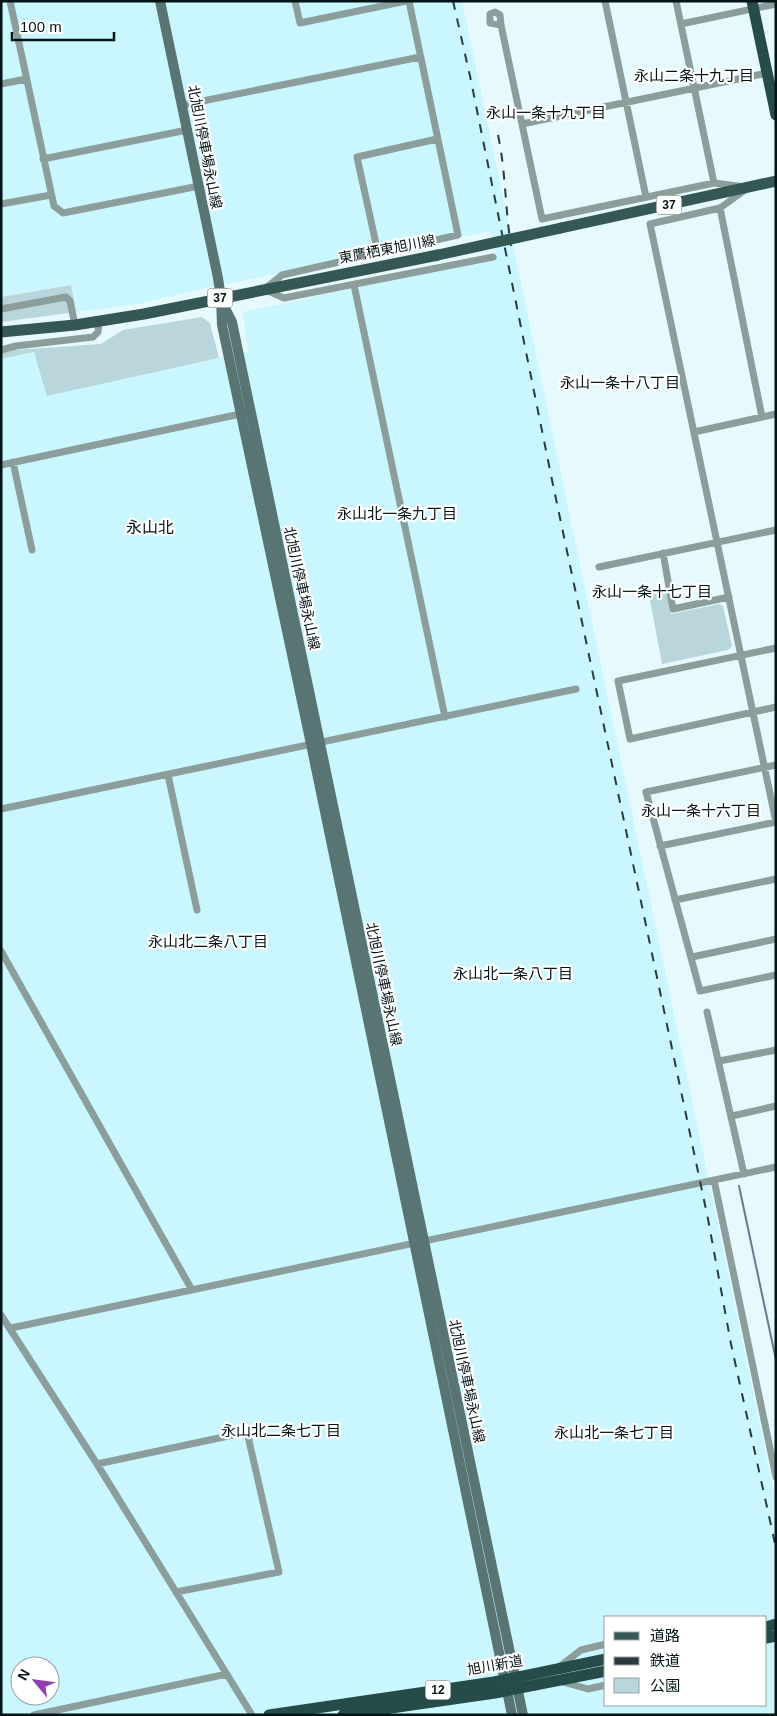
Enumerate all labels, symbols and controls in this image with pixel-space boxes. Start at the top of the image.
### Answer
scale bar [12,10,115,42]
text: 100 m [20,18,62,35]
district label: 永山二条十九丁目 [634,67,754,84]
street label: 北旭川停車場永山線 [185,84,225,210]
district label: 永山一条十九丁目 [486,104,606,121]
road number: 37 [656,196,682,214]
street label: 東鷹栖東旭川線 [337,232,437,266]
road number: 37 [208,288,232,308]
district label: 永山一条十八丁目 [560,374,680,391]
district label: 永山北一条九丁目 [337,505,457,522]
district label: 永山北 [126,519,174,536]
street label: 北旭川停車場永山線 [281,525,323,651]
district label: 永山一条十七丁目 [592,583,712,600]
district label: 永山一条十六丁目 [641,802,761,819]
street label: 北旭川停車場永山線 [363,921,405,1047]
district label: 永山北二条八丁目 [148,933,268,950]
district label: 永山北一条八丁目 [453,965,573,982]
street label: 北旭川停車場永山線 [446,1318,488,1444]
district label: 永山北二条七丁目 [221,1422,341,1439]
district label: 永山北一条七丁目 [554,1424,674,1441]
legend [604,1616,767,1706]
text: 道路 [650,1627,680,1644]
street label: 旭川新道 [466,1652,524,1678]
text: 鉄道 [650,1652,680,1669]
north arrow [10,1656,60,1706]
text: N [14,1666,33,1683]
text: 公園 [650,1677,680,1694]
road number: 12 [426,1680,450,1700]

